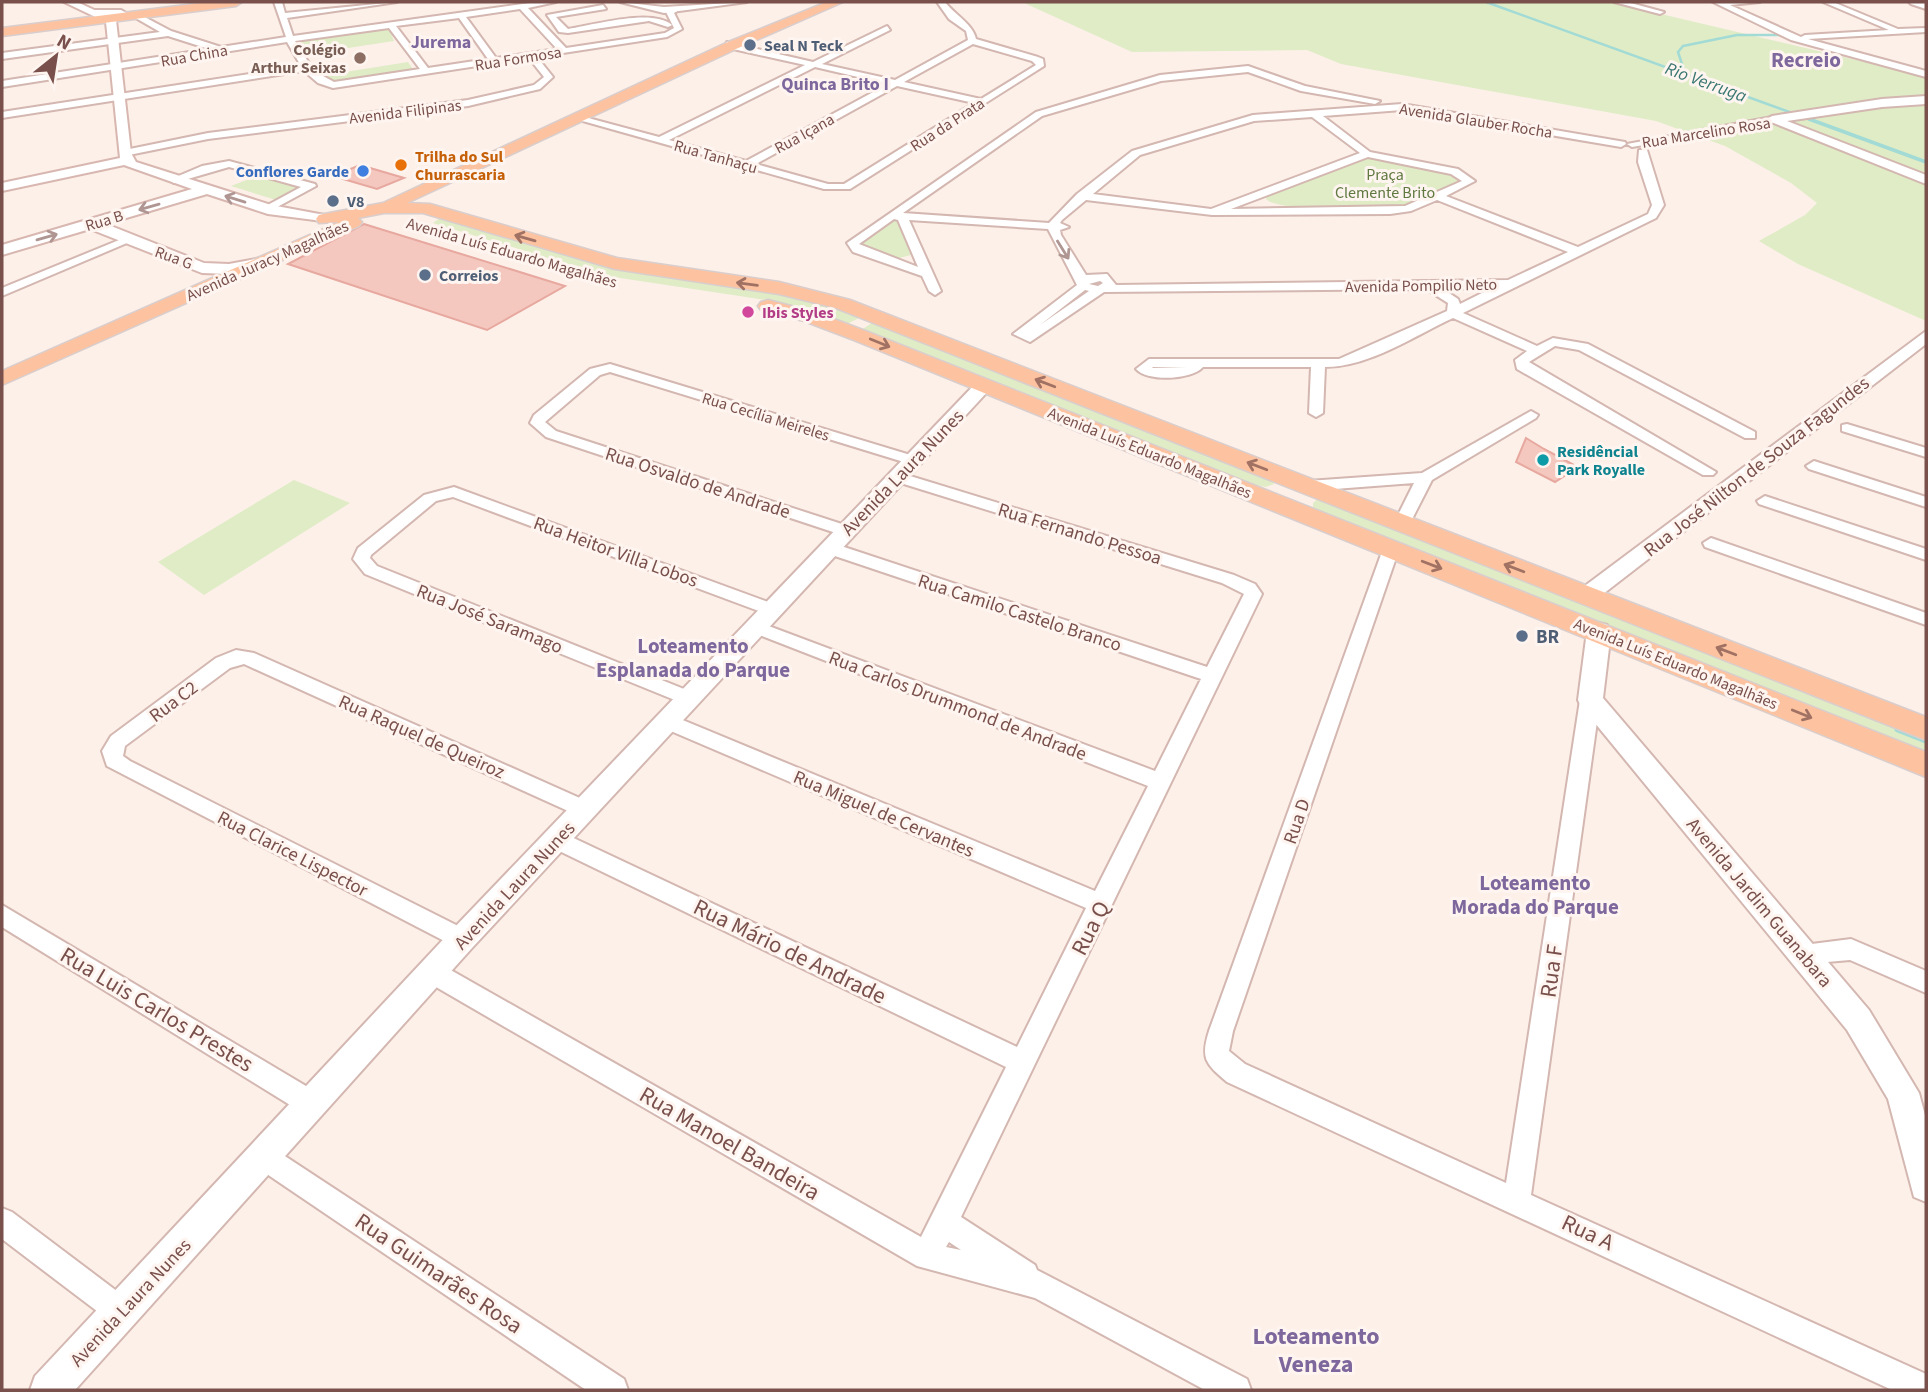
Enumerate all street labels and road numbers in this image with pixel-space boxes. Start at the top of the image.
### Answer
street label: Rua China [159,39,229,73]
street label: Rua Formosa [473,41,563,77]
street label: Rua da Prata [906,93,989,157]
street label: Avenida Filipinas [348,94,463,130]
street label: Avenida Glauber Rocha [1398,98,1554,144]
street label: Rua Içana [771,108,838,159]
street label: Rua Marcelino Rosa [1640,112,1772,154]
street label: Rua Tanhaçu [671,135,760,179]
street label: Rua B [83,205,126,237]
street label: Avenida Luís Eduardo Magalhães [404,212,620,294]
street label: Avenida Juracy Magalhães [183,215,352,307]
street label: Rua G [152,241,196,275]
street label: Avenida Pompilio Neto [1345,274,1497,298]
street label: Rua José Nilton de Souza Fagundes [1638,370,1875,564]
street label: Rua Cecília Meireles [699,387,832,447]
street label: Avenida Luís Eduardo Magalhães [1044,402,1255,504]
street label: Avenida Laura Nunes [836,404,971,542]
street label: Rua Osvaldo de Andrade [601,441,794,526]
street label: Rua Fernando Pessoa [994,497,1165,572]
street label: Rua Heitor Villa Lobos [529,510,702,595]
street label: Rua Camilo Castelo Branco [914,568,1125,659]
street label: Rua José Saramago [412,578,567,661]
street label: Avenida Luís Eduardo Magalhães [1570,613,1781,715]
street label: Rua Carlos Drummond de Andrade [825,645,1090,768]
street label: Rua C2 [144,675,204,729]
street label: Rua Raquel de Queiroz [334,689,509,786]
street label: Rua Miguel de Cervantes [789,764,978,865]
street label: Rua D [1277,795,1318,848]
street label: Rua Clarice Lispector [212,805,373,904]
street label: Avenida Jardim Guanabara [1680,812,1838,994]
street label: Avenida Laura Nunes [448,816,582,956]
street label: Rua Mário de Andrade [688,890,892,1012]
street label: Rua Q [1063,895,1118,961]
street label: Rua Luis Carlos Prestes [54,939,260,1080]
street label: Rua F [1531,942,1572,1000]
street label: Rua Manoel Bandeira [633,1078,826,1209]
street label: Rua Guimarães Rosa [348,1205,529,1342]
street label: Rua A [1556,1206,1620,1259]
street label: Avenida Laura Nunes [64,1233,198,1373]

